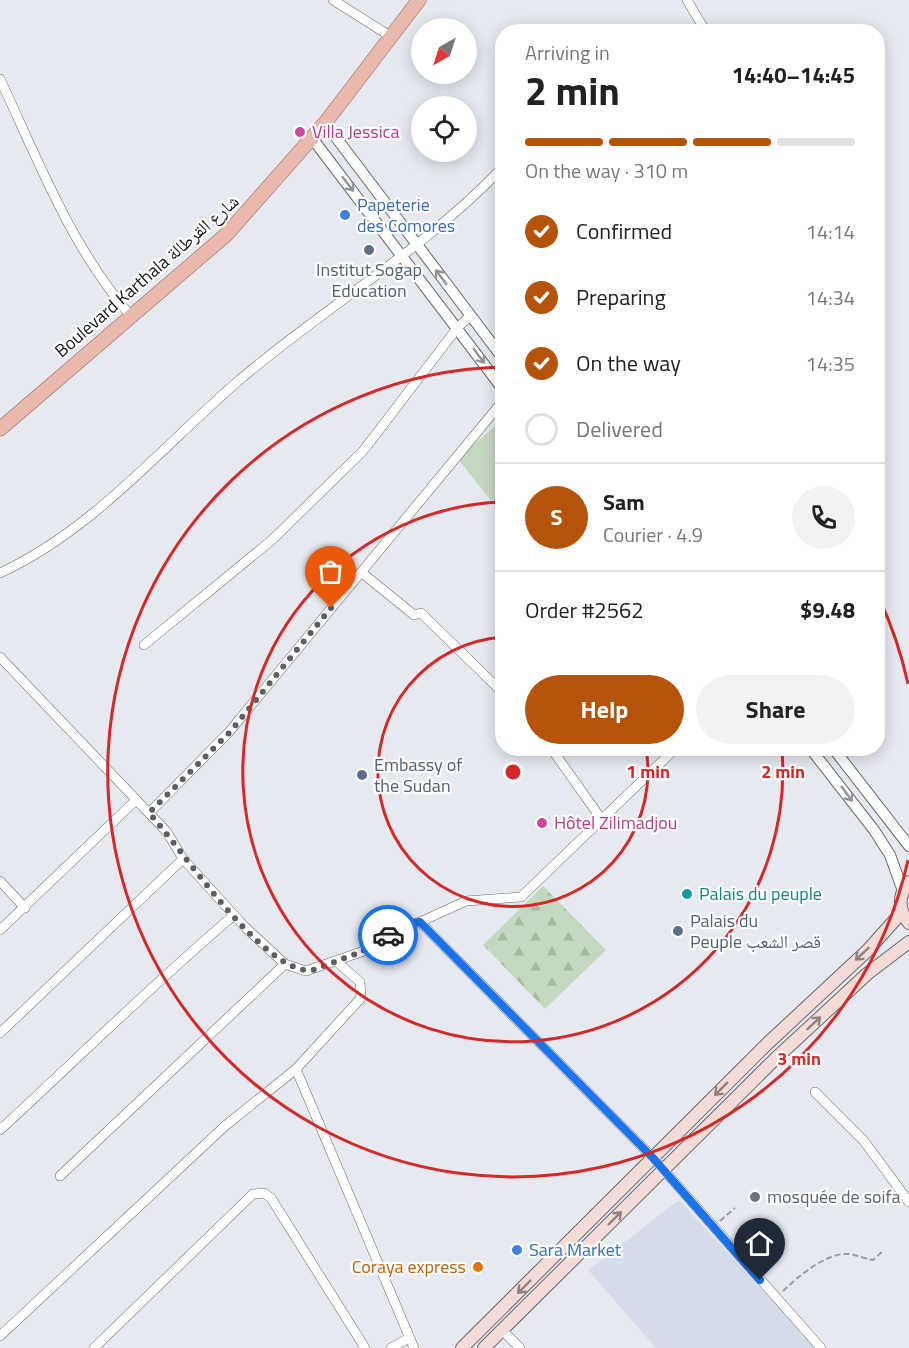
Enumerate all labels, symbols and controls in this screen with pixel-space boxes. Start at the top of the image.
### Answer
north arrow [411,18,477,84]
map controls [411,18,477,162]
text: Arriving in [525,37,610,68]
text: 14:40–14:45 [732,58,855,92]
text: 2 min [525,61,620,120]
button: locate [411,96,477,162]
place label: Villa Jessica [312,118,399,145]
marker: Villa Jessica [293,125,307,139]
text: On the way · 310 m [525,155,688,186]
one-way arrow [341,176,354,192]
street label: Boulevard Karthala شارع القرطالة [48,188,245,363]
place label: Papeterie des Comores [357,191,455,239]
marker: Papeterie des Comores [338,208,352,222]
text: Confirmed [576,214,672,248]
icon: check [525,215,558,248]
text: 14:14 [806,216,855,247]
marker: Institut Sogap Education [362,243,376,257]
place label: Institut Sogap Education [316,256,422,304]
one-way arrow [435,269,448,285]
text: Preparing [576,280,666,314]
icon: check [525,281,558,314]
text: 14:34 [806,282,855,313]
text: On the way [576,346,681,380]
one-way arrow [473,347,485,363]
icon: check [525,347,558,380]
text: 14:35 [806,348,855,379]
text: Delivered [576,412,663,446]
text: Sam [603,485,645,519]
button: phone [792,486,855,549]
text: S [551,500,562,534]
text: Courier · 4.9 [603,519,703,550]
pin [305,546,356,608]
icon: bag [314,555,347,588]
text: Order #2562 [525,593,644,627]
text: $9.48 [800,593,855,627]
button: Help [525,675,684,744]
button: Share [696,675,855,744]
place label: Embassy of the Sudan [374,751,462,799]
text: 1 min [626,758,670,785]
text: 2 min [761,758,805,785]
centre of rings [503,762,523,782]
marker: Embassy of the Sudan [355,768,369,782]
one-way arrow [841,785,853,801]
place label: Hôtel Zilimadjou [554,809,677,836]
marker: Hôtel Zilimadjou [535,816,549,830]
place label: Palais du peuple [699,880,822,907]
marker: Palais du peuple [680,887,694,901]
courier [358,905,418,965]
place label: Palais du Peuple قصر الشعب [690,907,821,955]
icon: car [372,919,405,952]
marker: Palais du Peuple قصر الشعب [671,924,685,938]
one-way arrow [855,947,870,961]
one-way arrow [807,1015,822,1030]
text: 3 min [777,1045,821,1072]
one-way arrow [714,1082,729,1097]
place label: mosquée de soifa [767,1183,900,1210]
marker: mosquée de soifa [748,1190,762,1204]
one-way arrow [608,1211,623,1226]
pin [734,1218,785,1280]
icon: home [743,1227,776,1260]
place label: Sara Market [529,1236,622,1263]
marker: Sara Market [510,1243,524,1257]
place label: Coraya express [352,1253,466,1280]
marker: Coraya express [471,1260,485,1274]
one-way arrow [517,1280,532,1295]

